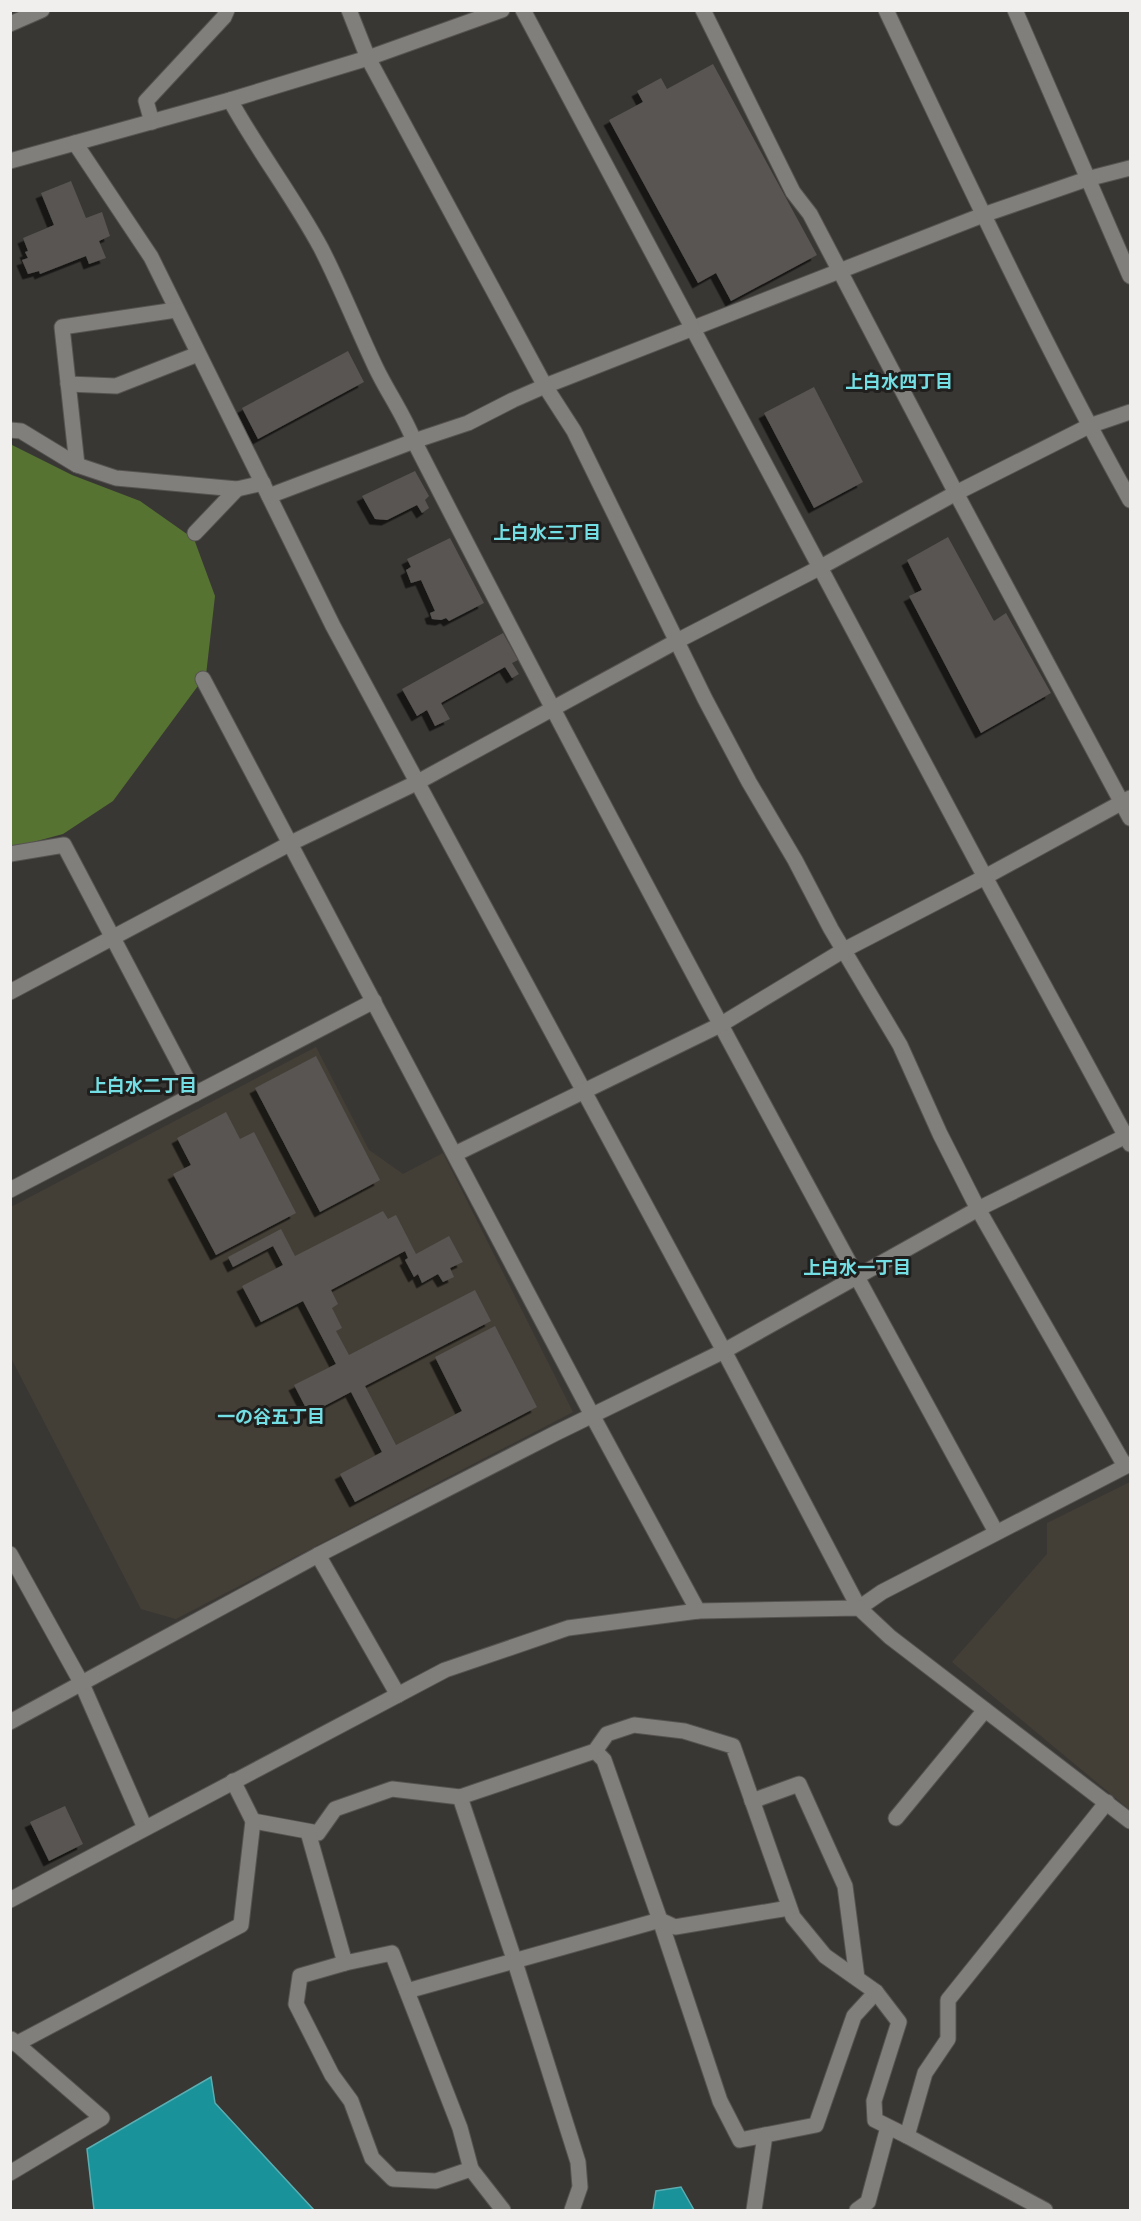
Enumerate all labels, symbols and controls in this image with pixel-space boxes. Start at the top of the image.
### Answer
district label: 上白水四丁目 [845,369,953,393]
district label: 上白水三丁目 [493,520,601,544]
district label: 上白水二丁目 [89,1073,197,1097]
district label: 上白水一丁目 [803,1255,911,1279]
district label: 一の谷五丁目 [217,1404,325,1428]

